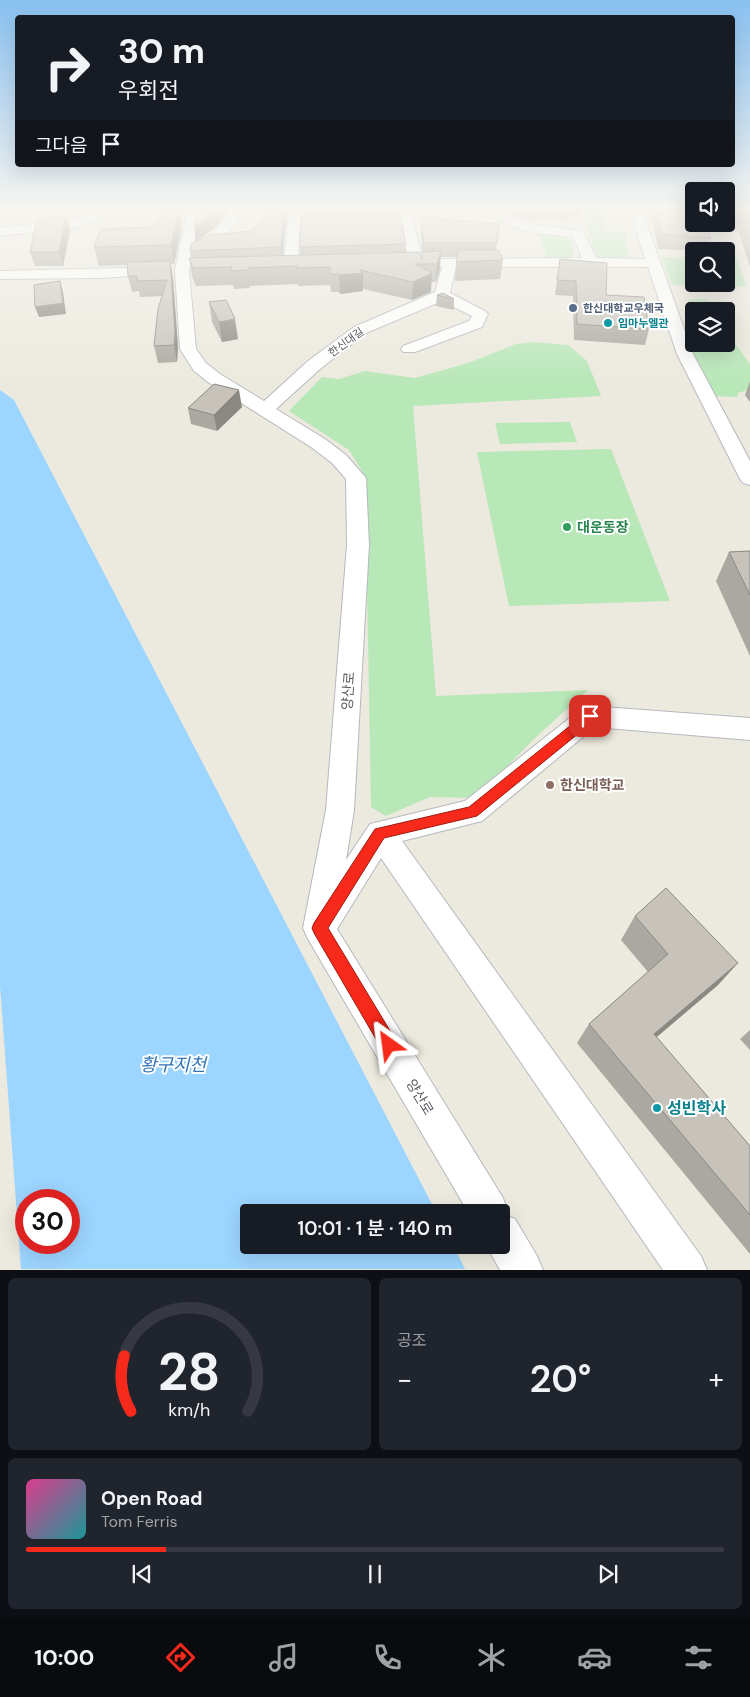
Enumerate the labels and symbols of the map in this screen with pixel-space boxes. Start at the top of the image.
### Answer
place label: 한신대학교우체국 [583,301,664,315]
marker: 한신대학교우체국 [567,302,579,314]
place label: 임마누엘관 [618,316,669,330]
marker: 임마누엘관 [602,317,614,329]
street label: 한신대길 [326,324,366,360]
place label: 대운동장 [577,518,629,536]
marker: 대운동장 [561,521,573,533]
street label: 양산로 [338,671,358,711]
pin [569,695,611,737]
place label: 한신대학교 [560,776,625,794]
marker: 한신대학교 [544,779,556,791]
position arrow [362,1018,414,1070]
water label: 황구지천 [140,1053,209,1077]
street label: 양산로 [402,1076,438,1118]
place label: 성빈학사 [667,1098,726,1119]
marker: 성빈학사 [651,1102,663,1114]
speed limit sign: 30 [15,1189,80,1254]

